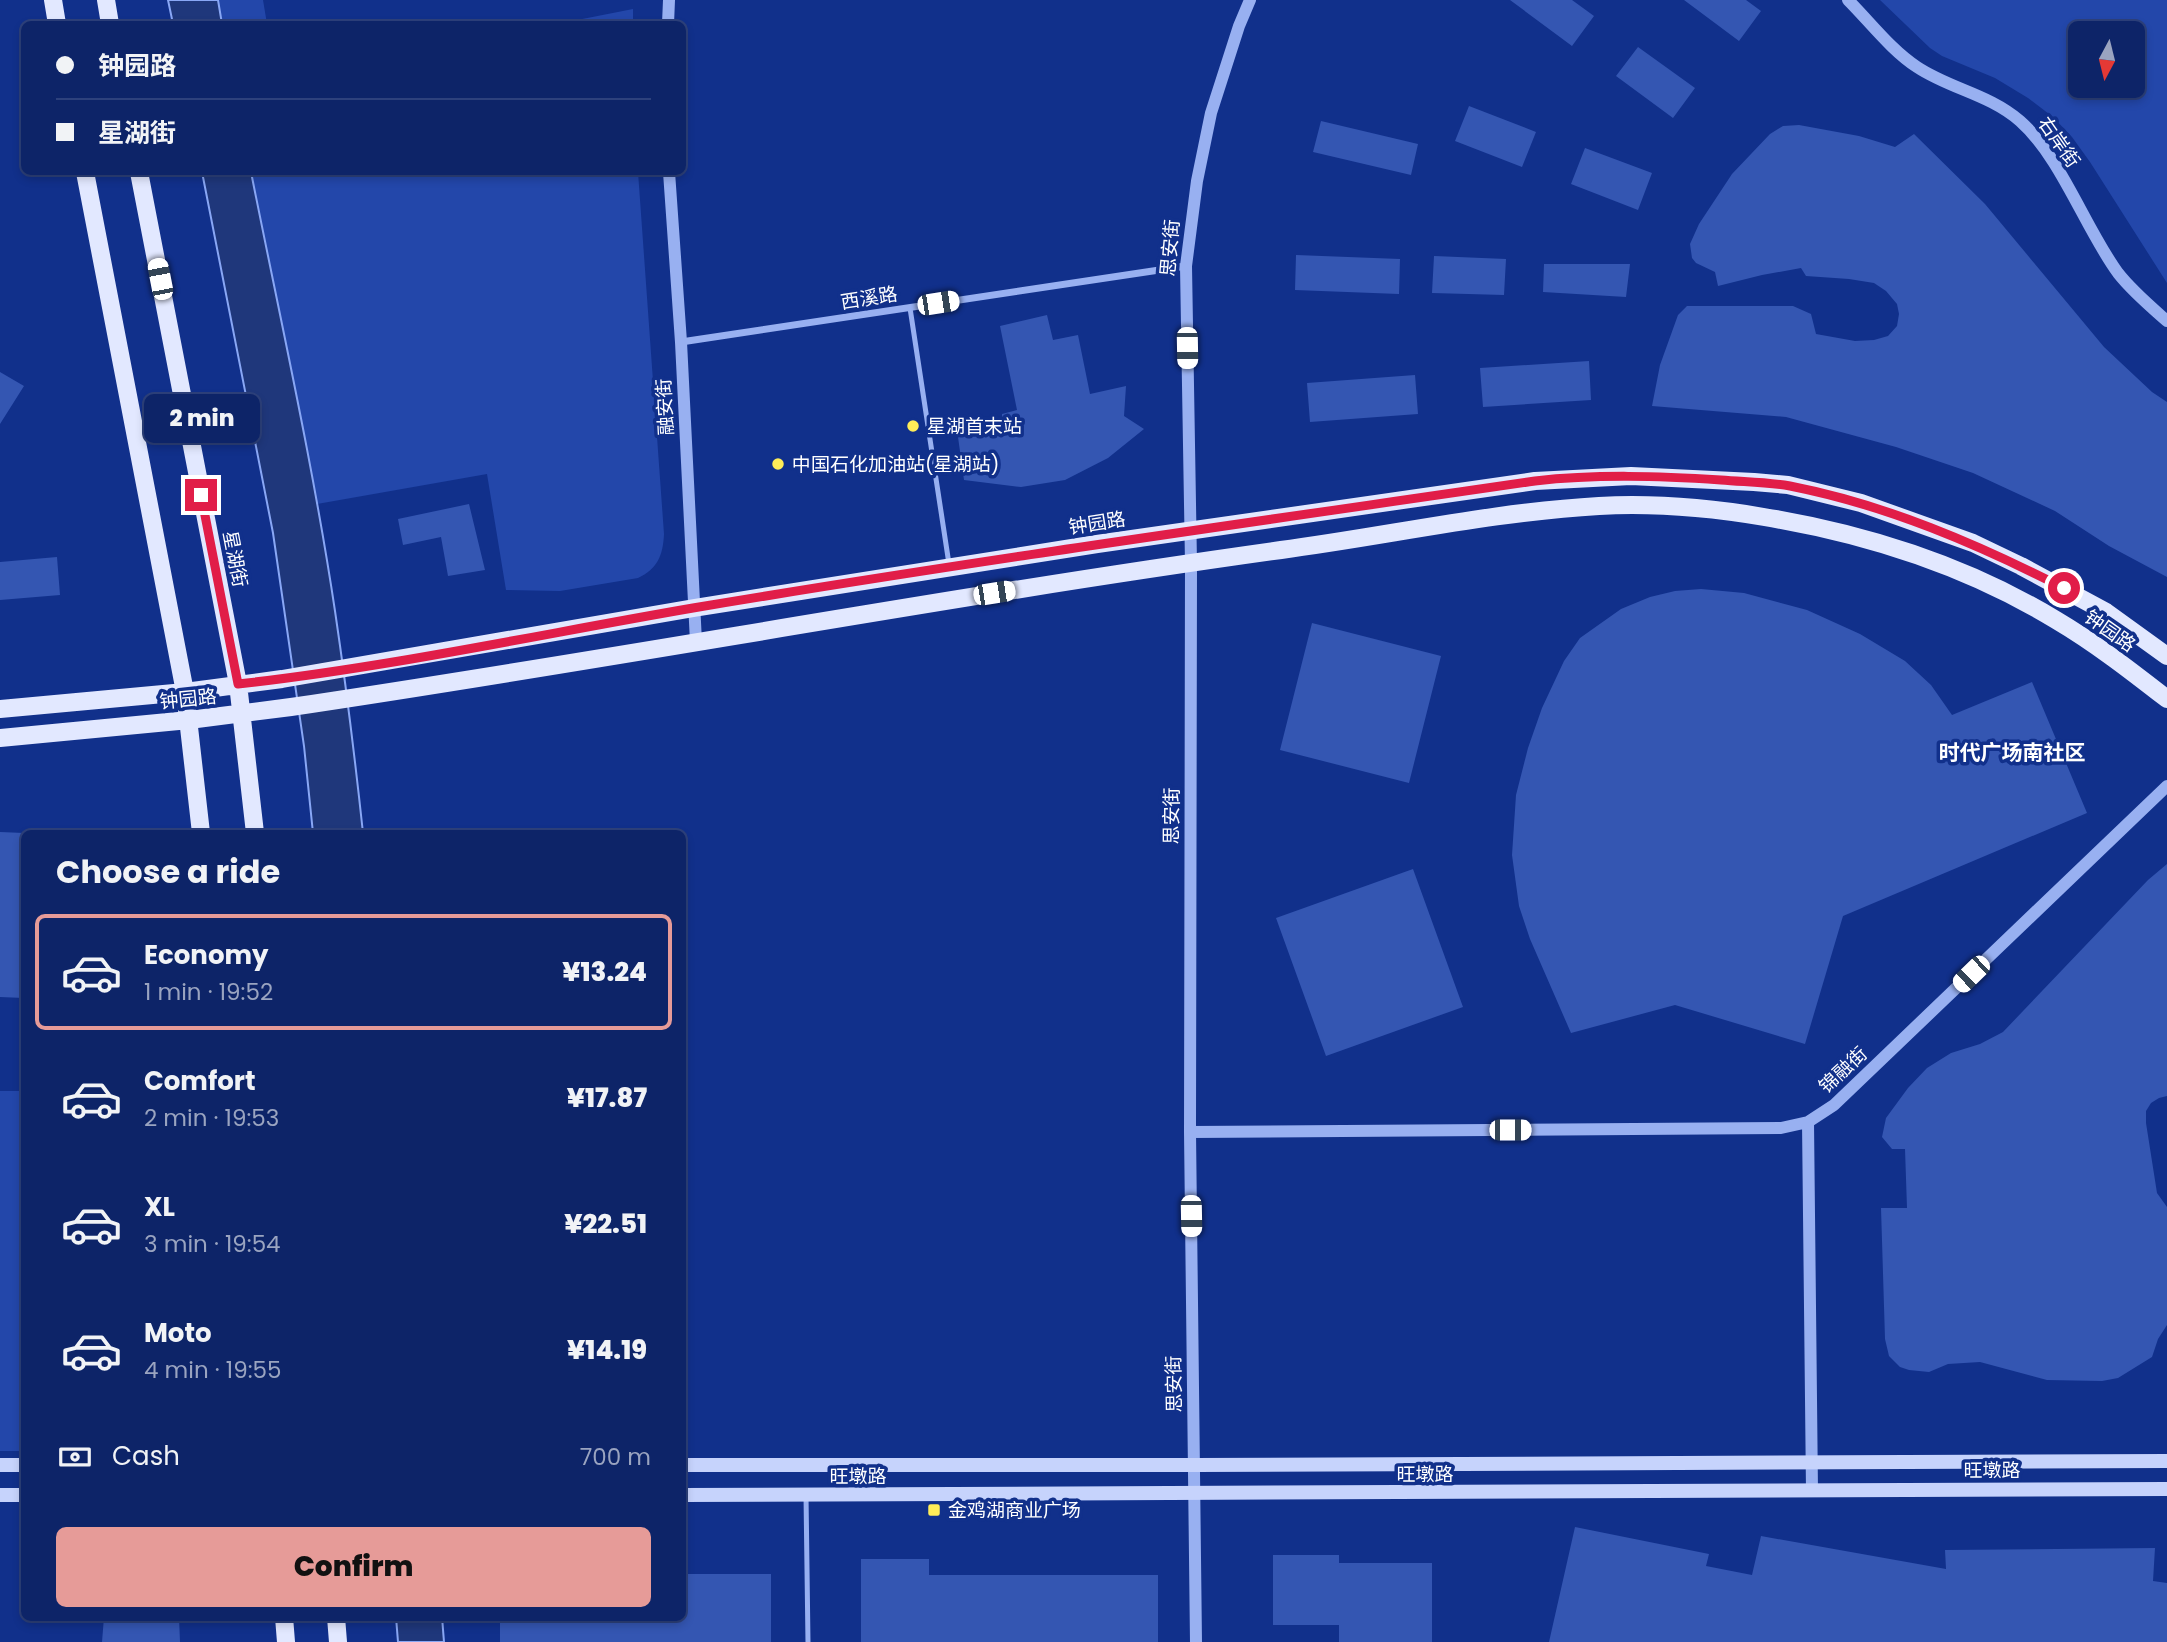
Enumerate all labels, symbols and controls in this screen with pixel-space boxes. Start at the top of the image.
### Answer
north arrow [2068,21,2146,98]
map controls [2068,21,2145,98]
text: 钟园路 [98,48,176,84]
street label: 右岸街 [2032,111,2086,173]
text: 星湖街 [98,115,176,151]
street label: 思安街 [1154,218,1186,278]
car [146,256,175,302]
street label: 西溪路 [839,280,899,316]
car [916,289,961,317]
car [1177,327,1198,369]
street label: 融安街 [650,378,680,436]
callout: 2 min [143,393,259,442]
text: 2 min [170,402,234,434]
place label: 星湖首末站 [927,413,1022,440]
marker: 星湖首末站 [905,418,921,434]
place label: 中国石化加油站(星湖站) [792,451,999,478]
marker: 中国石化加油站(星湖站) [770,456,786,472]
route end [185,479,217,511]
street label: 钟园路 [1067,505,1127,541]
street label: 星湖街 [216,528,254,590]
route start [2048,572,2080,604]
car [972,579,1017,607]
street label: 钟园路 [2079,604,2141,658]
street label: 钟园路 [158,683,218,715]
district label: 时代广场南社区 [1939,738,2086,767]
street label: 思安街 [1158,787,1185,845]
text: Choose a ride [56,849,280,894]
text: Economy [144,937,268,973]
icon: car [60,941,123,1004]
car [1949,952,1994,996]
text: ¥13.24 [562,954,647,990]
text: 1 min · 19:52 [144,976,273,1008]
street label: 锦融街 [1813,1041,1873,1099]
text: Comfort [144,1063,256,1099]
icon: car [60,1067,123,1130]
text: ¥17.87 [567,1080,647,1116]
text: 2 min · 19:53 [144,1102,279,1134]
car [1490,1120,1532,1141]
text: XL [144,1189,175,1225]
icon: car [60,1193,123,1256]
car [1181,1195,1202,1237]
text: ¥22.51 [564,1206,647,1242]
text: 3 min · 19:54 [144,1228,281,1260]
text: Moto [144,1315,212,1351]
icon: car [60,1319,123,1382]
text: ¥14.19 [567,1332,647,1368]
text: 4 min · 19:55 [144,1354,281,1386]
street label: 思安街 [1160,1355,1188,1413]
icon: cash [56,1438,94,1476]
text: Cash [112,1438,180,1474]
text: 700 m [580,1441,651,1473]
street label: 旺墩路 [1963,1457,2021,1484]
street label: 旺墩路 [1396,1461,1454,1488]
street label: 旺墩路 [829,1463,887,1490]
place label: 金鸡湖商业广场 [948,1497,1081,1524]
marker: 金鸡湖商业广场 [926,1502,942,1518]
button: Confirm [56,1527,651,1607]

